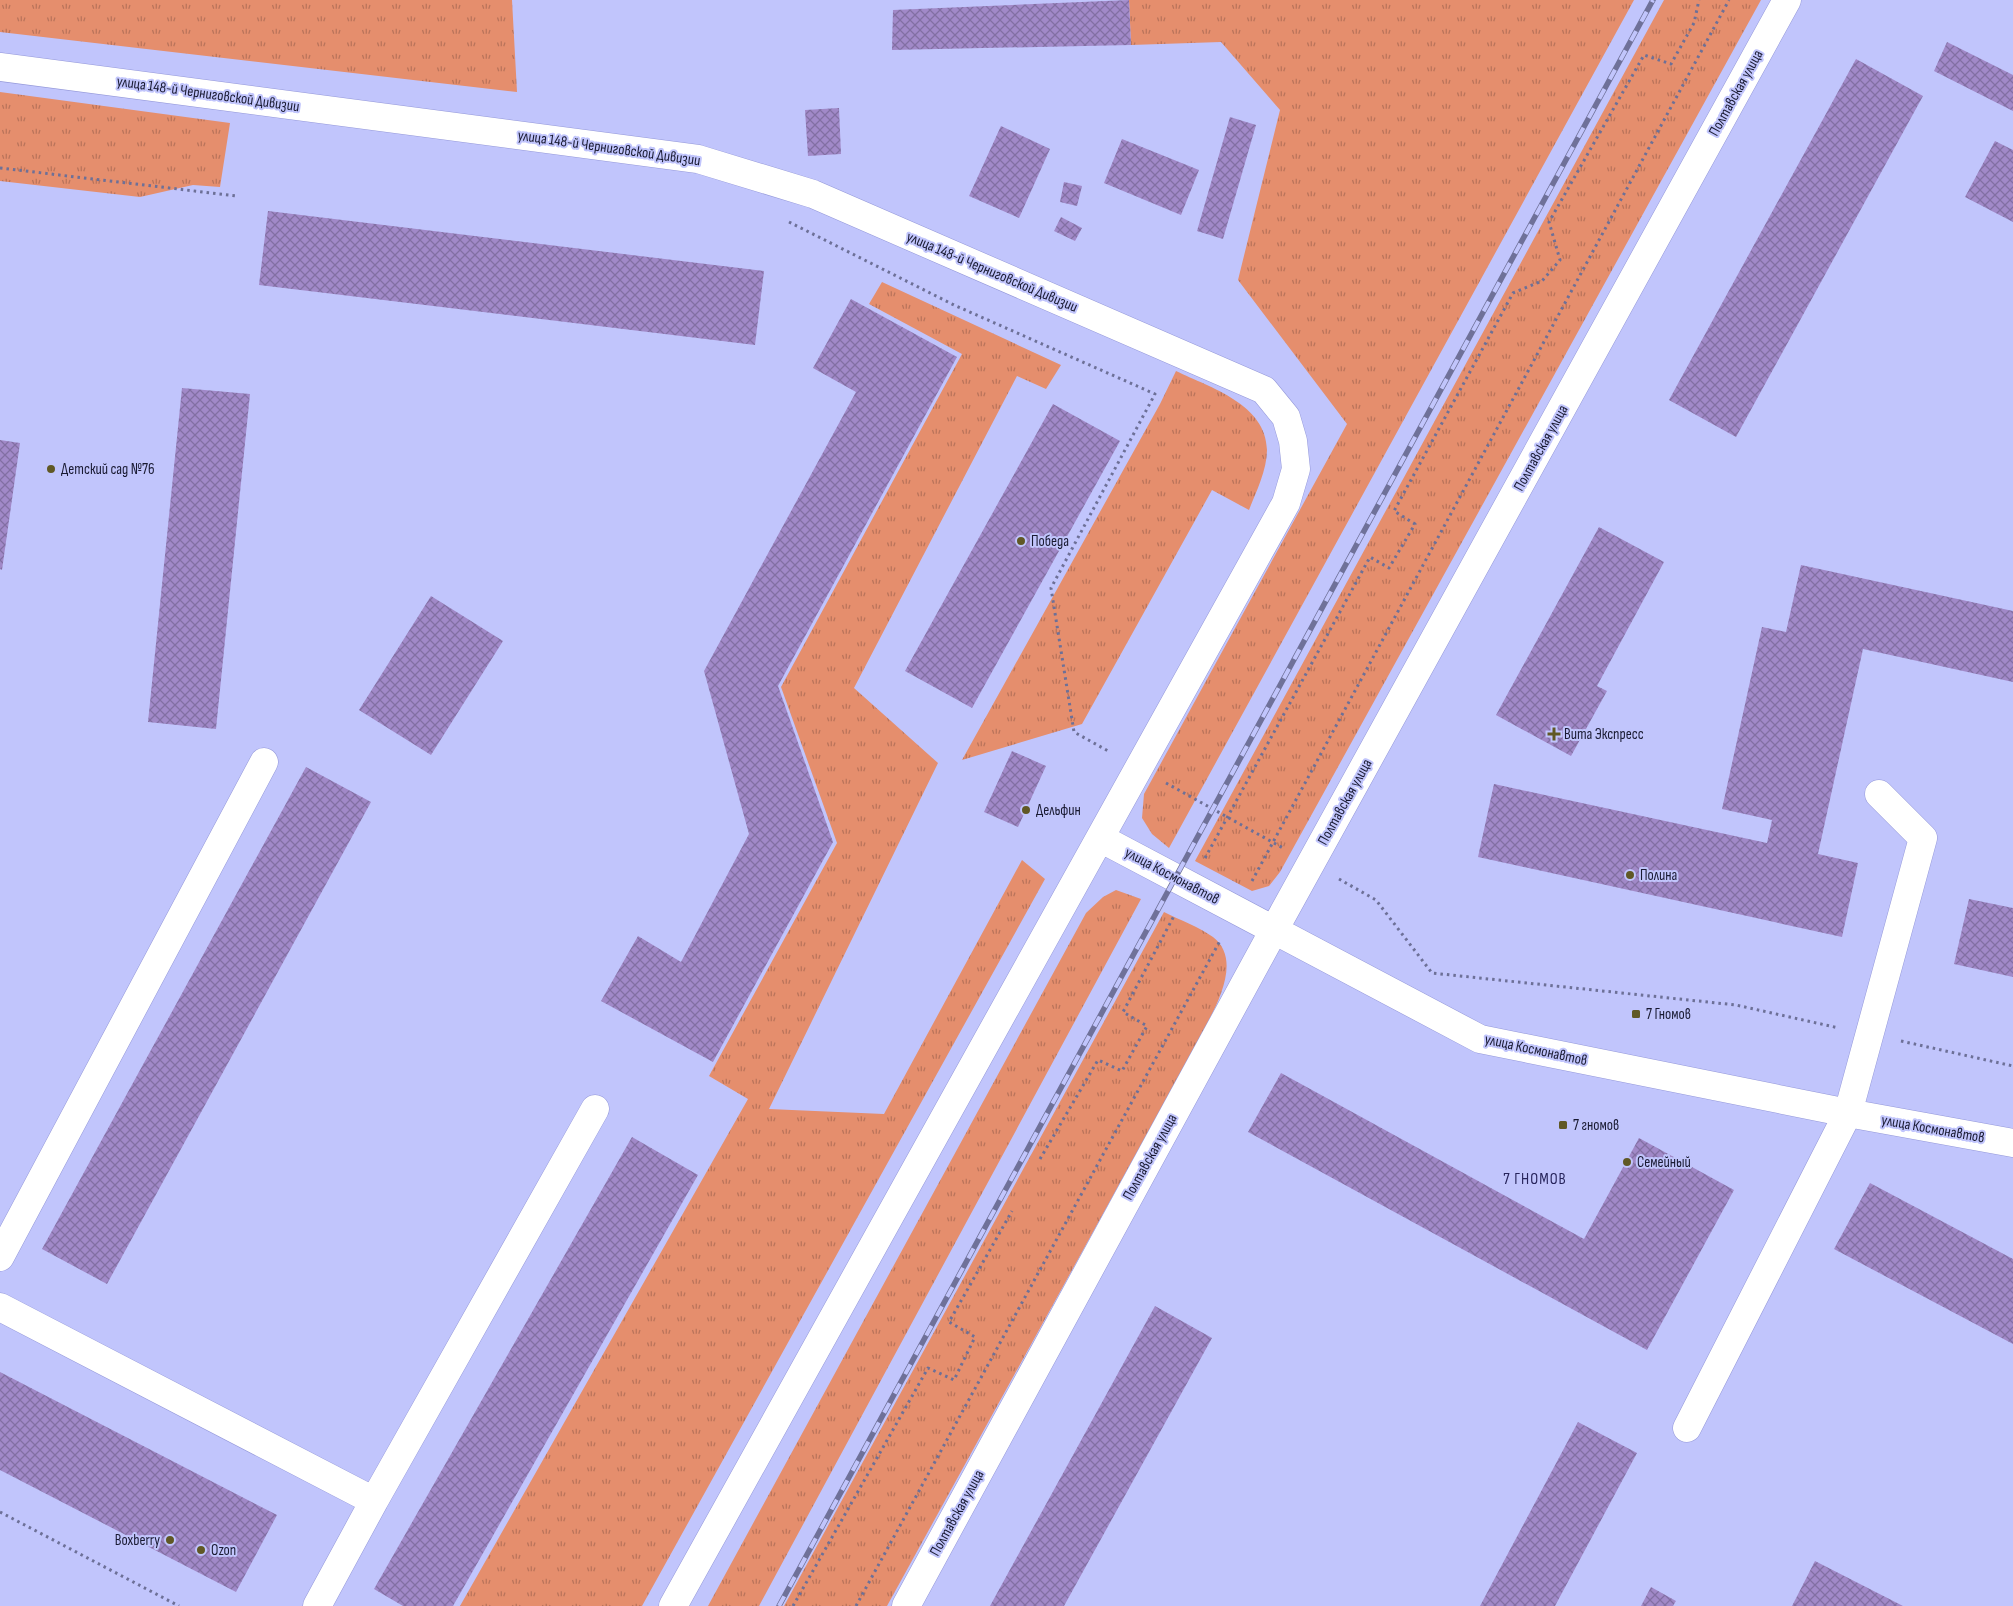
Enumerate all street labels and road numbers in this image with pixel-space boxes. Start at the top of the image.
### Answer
street label: Полтавская улица [1704,46,1768,139]
street label: улица 148-й Черниговской Дивизии [115,72,301,116]
street label: улица 148-й Черниговской Дивизии [516,126,702,170]
street label: улица 148-й Черниговской Дивизии [903,227,1081,317]
street label: Полтавская улица [1509,401,1573,494]
street label: Полтавская улица [1313,755,1377,848]
street label: улица Космонавтов [1121,843,1223,909]
street label: улица Космонавтов [1483,1030,1589,1070]
street label: Полтавская улица [1118,1110,1182,1203]
street label: улица Космонавтов [1880,1111,1986,1147]
street label: Полтавская улица [925,1466,989,1559]

